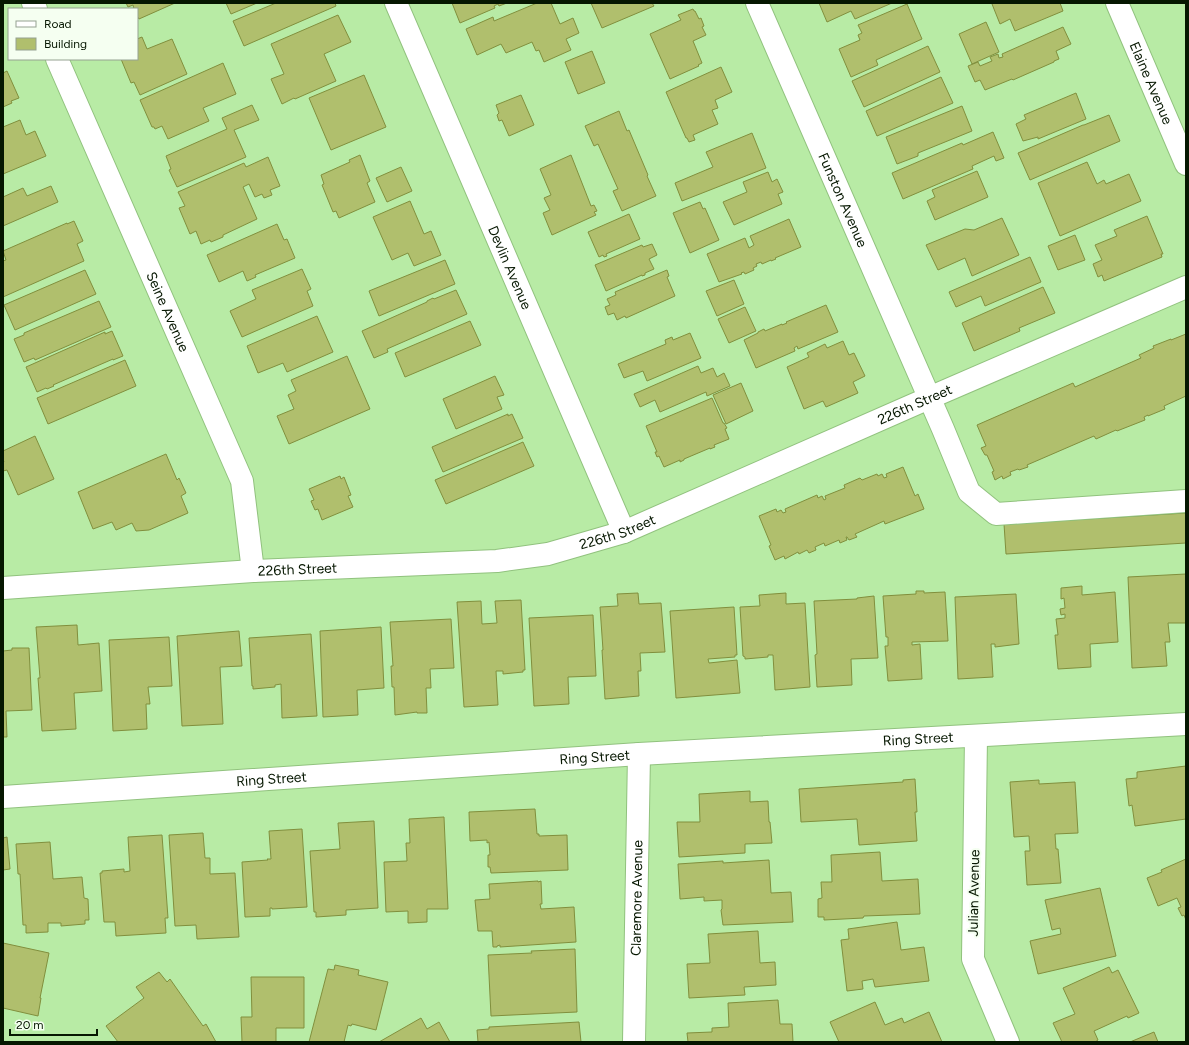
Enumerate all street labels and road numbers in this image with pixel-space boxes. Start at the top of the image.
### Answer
street label: Elaine Avenue [1126,39,1177,127]
street label: Funston Avenue [815,150,871,250]
street label: Devlin Avenue [484,223,536,312]
street label: Seine Avenue [143,269,193,355]
street label: 226th Street [875,381,955,428]
street label: 226th Street [577,511,658,553]
street label: 226th Street [257,559,337,579]
street label: Ring Street [882,728,954,749]
street label: Ring Street [559,746,631,768]
street label: Ring Street [236,768,307,790]
street label: Claremore Avenue [627,840,646,956]
street label: Julian Avenue [965,849,983,937]

